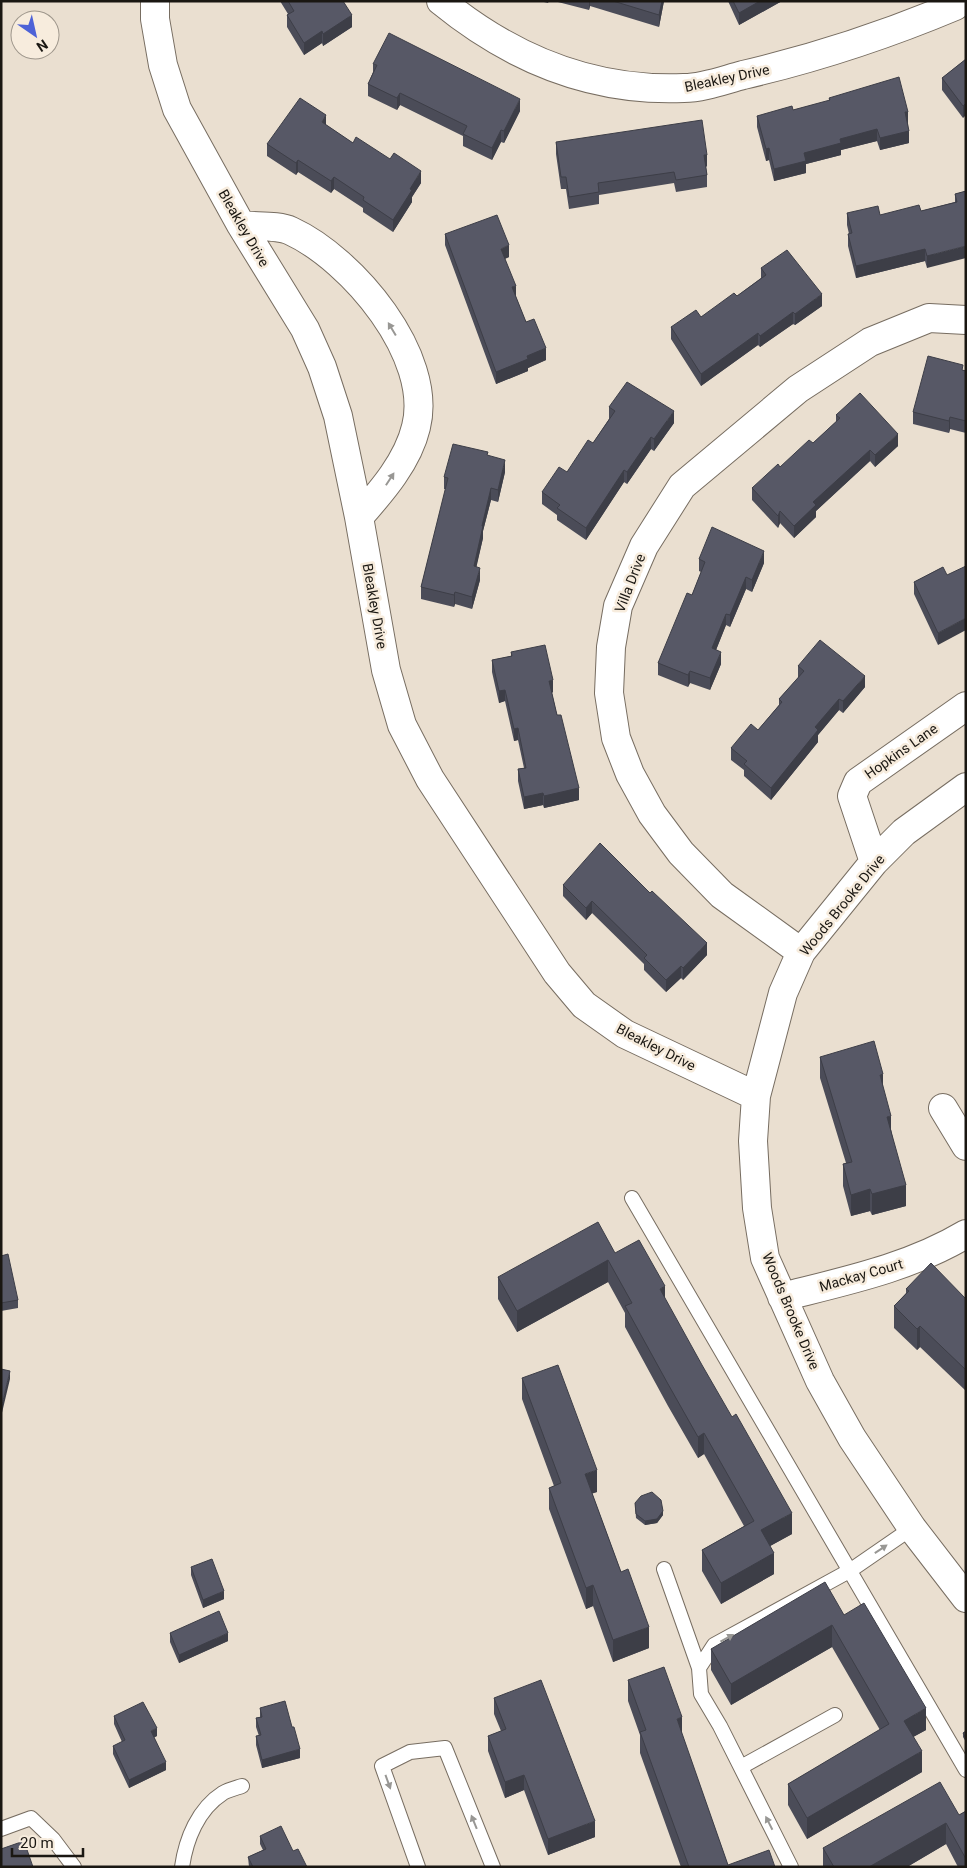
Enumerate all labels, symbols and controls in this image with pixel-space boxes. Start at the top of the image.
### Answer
north arrow [10,10,60,60]
text: N [34,36,51,55]
street label: Bleakley Drive [683,61,771,95]
street label: Bleakley Drive [215,187,273,269]
one-way arrow [388,322,397,335]
one-way arrow [385,472,395,485]
street label: Villa Drive [611,551,649,615]
street label: Bleakley Drive [360,562,390,650]
street label: Hopkins Lane [862,720,940,782]
street label: Woods Brooke Drive [796,851,888,959]
street label: Bleakley Drive [614,1020,698,1074]
street label: Woods Brooke Drive [759,1250,823,1372]
street label: Mackay Court [817,1255,905,1295]
one-way arrow [875,1544,888,1554]
one-way arrow [720,1633,734,1642]
one-way arrow [384,1775,392,1790]
one-way arrow [470,1814,478,1829]
one-way arrow [765,1816,773,1830]
scale bar [12,1826,84,1858]
text: 20 m [20,1834,54,1852]

